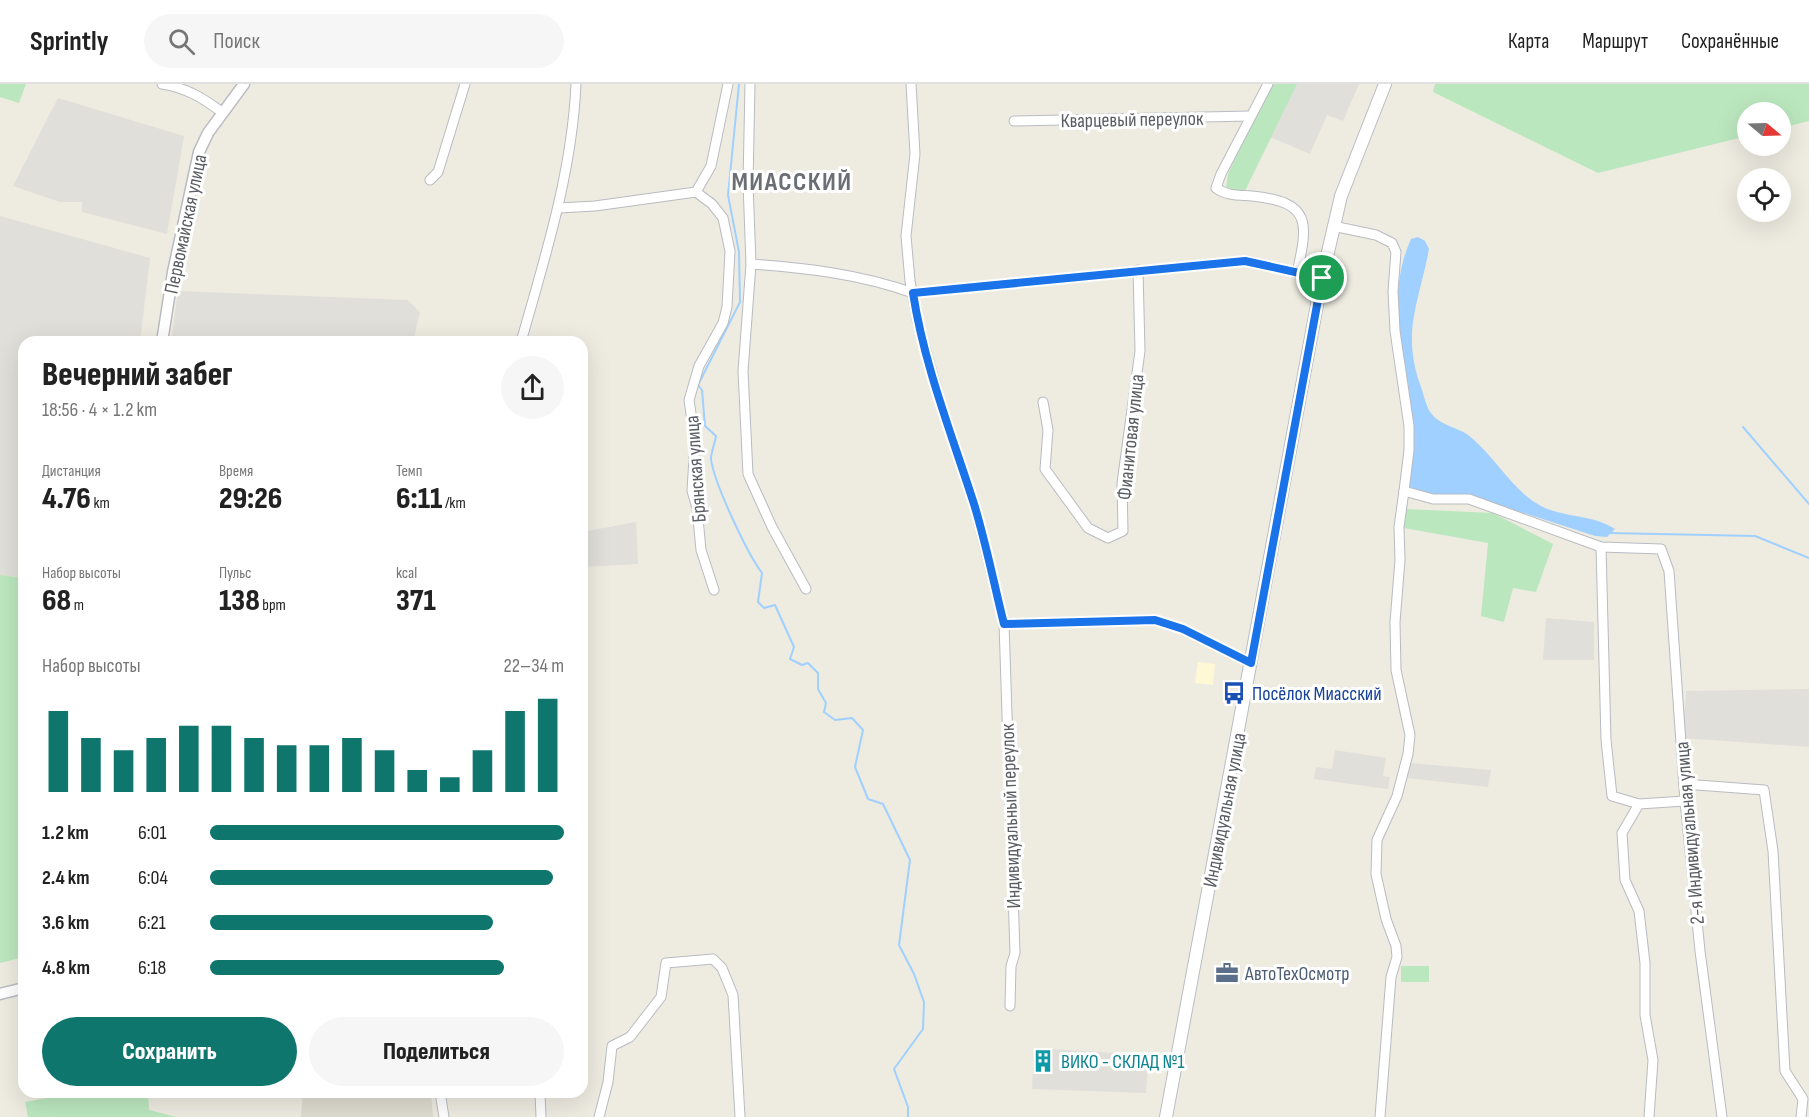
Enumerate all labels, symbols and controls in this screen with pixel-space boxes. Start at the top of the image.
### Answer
search box [144,14,564,68]
text: Sprintly [30,25,108,58]
icon: search [165,25,198,58]
text: Поиск [213,28,260,55]
text: Карта [1508,29,1549,54]
text: Маршрут [1582,29,1648,54]
text: Сохранённые [1681,29,1779,54]
north arrow [1737,102,1791,156]
map controls [1737,102,1791,222]
street label: Кварцевый переулок [1060,107,1204,133]
street label: Первомайская улица [159,152,212,296]
district label: МИАССКИЙ [731,167,853,198]
button: locate [1737,168,1791,222]
pin [1296,252,1347,303]
icon: arrive [1305,261,1338,294]
text: Вечерний забег [42,355,233,395]
button: share [501,356,564,419]
street label: Фианитовая улица [1112,373,1150,501]
text: 18:56 · 4 × 1.2 km [42,398,157,422]
street label: Брянская улица [680,415,712,523]
text: Дистанция [42,462,101,481]
text: Время [219,462,253,481]
text: Темп [396,462,422,481]
text: 4.76 [42,481,91,517]
text: 29:26 [219,481,282,517]
text: 6:11 [396,481,442,517]
text: km [91,494,110,513]
text: /km [442,494,466,513]
text: Набор высоты [42,564,121,583]
text: Пульс [219,564,252,583]
text: kcal [396,564,417,583]
text: 68 [42,583,71,619]
text: 138 [219,583,260,619]
text: 371 [396,583,436,619]
text: m [71,596,84,615]
text: bpm [260,596,286,615]
text: Набор высоты [42,654,141,678]
text: 22–34 m [504,654,564,678]
bus stop icon: Посёлок Миасский [1221,680,1247,706]
place label: Посёлок Миасский [1252,682,1382,706]
street label: Индивидуальный переулок [996,723,1026,909]
street label: Индивидуальная улица [1198,731,1252,889]
street label: 2-я Индивидуальная улица [1670,740,1710,925]
text: 1.2 km [42,821,89,845]
text: 6:01 [138,821,166,845]
text: 2.4 km [42,866,90,890]
text: 6:04 [138,866,168,890]
text: 3.6 km [42,911,89,935]
text: 6:21 [138,911,166,935]
text: 4.8 km [42,956,90,980]
text: 6:18 [138,956,166,980]
office icon: АвтоТехОсмотр [1214,960,1240,986]
place label: АвтоТехОсмотр [1244,962,1349,986]
button: Сохранить [42,1017,297,1086]
button: Поделиться [309,1017,564,1086]
building icon: ВИКО - СКЛАД №1 [1030,1048,1056,1074]
place label: ВИКО - СКЛАД №1 [1061,1050,1184,1074]

